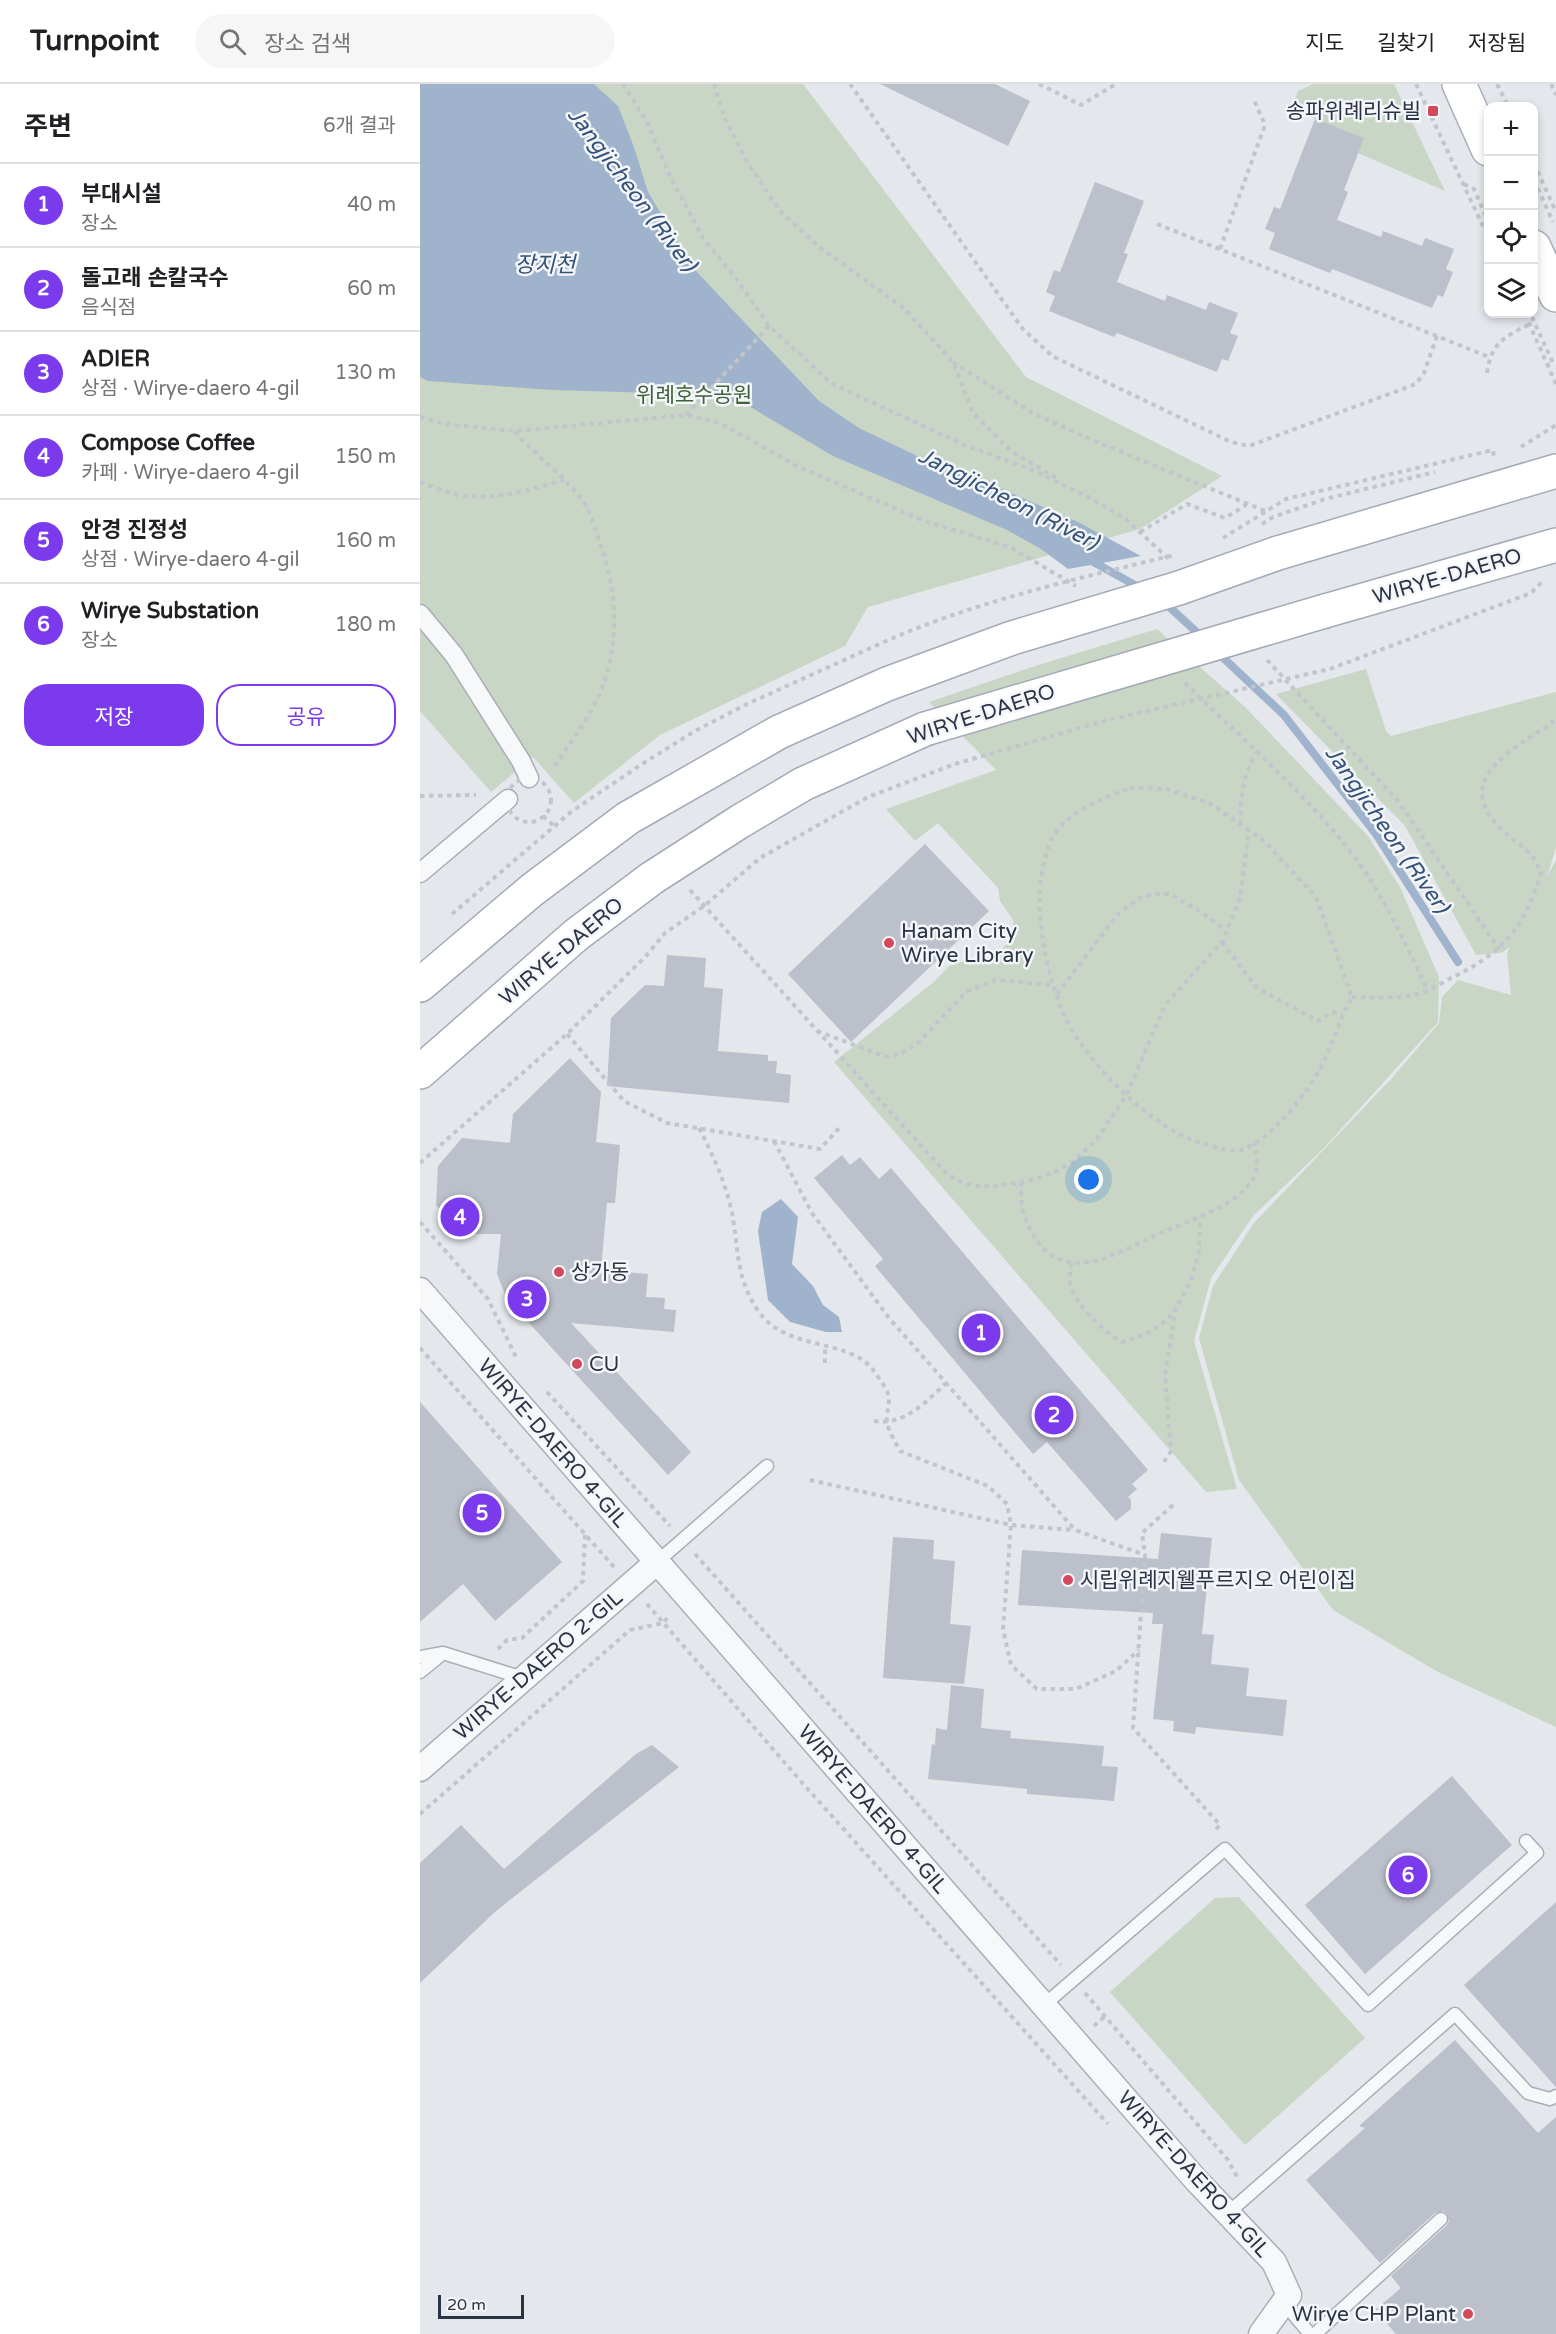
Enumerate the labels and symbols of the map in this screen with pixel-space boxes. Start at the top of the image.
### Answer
place label: 송파위례리슈빌 [1286,99,1421,124]
water label: Jangjicheon (River) [562,103,704,278]
marker: 송파위례리슈빌 [1426,104,1440,118]
water label: 장지천 [515,252,578,278]
park label: 위례호수공원 [636,383,752,408]
water label: Jangjicheon (River) [914,442,1105,556]
street label: WIRYE-DAERO [1370,543,1525,610]
street label: WIRYE-DAERO [904,679,1058,750]
water label: Jangjicheon (River) [1320,741,1456,920]
street label: WIRYE-DAERO [494,892,628,1010]
place label: Hanam City Wirye Library [901,919,1034,968]
marker: Hanam City Wirye Library [882,936,896,950]
your location [1074,1165,1103,1194]
pin: 4 [440,1194,480,1240]
place label: 상가동 [571,1260,629,1285]
marker: 상가동 [552,1265,566,1279]
pin: 3 [508,1276,546,1322]
pin: 1 [962,1310,1000,1356]
place label: CU [589,1352,620,1377]
street label: WIRYE-DAERO 4-GIL [473,1354,633,1533]
marker: CU [570,1357,584,1371]
pin: 2 [1034,1392,1074,1438]
pin: 5 [462,1490,502,1536]
place label: 시립위례지웰푸르지오 어린이집 [1080,1568,1356,1593]
marker: 시립위례지웰푸르지오 어린이집 [1061,1573,1075,1587]
street label: WIRYE-DAERO 2-GIL [449,1585,628,1745]
street label: WIRYE-DAERO 4-GIL [793,1720,953,1899]
pin: 6 [1388,1852,1428,1898]
street label: WIRYE-DAERO 4-GIL [1112,2086,1275,2263]
scale bar [438,2292,524,2320]
place label: Wirye CHP Plant [1292,2302,1456,2327]
marker: Wirye CHP Plant [1461,2307,1475,2321]

